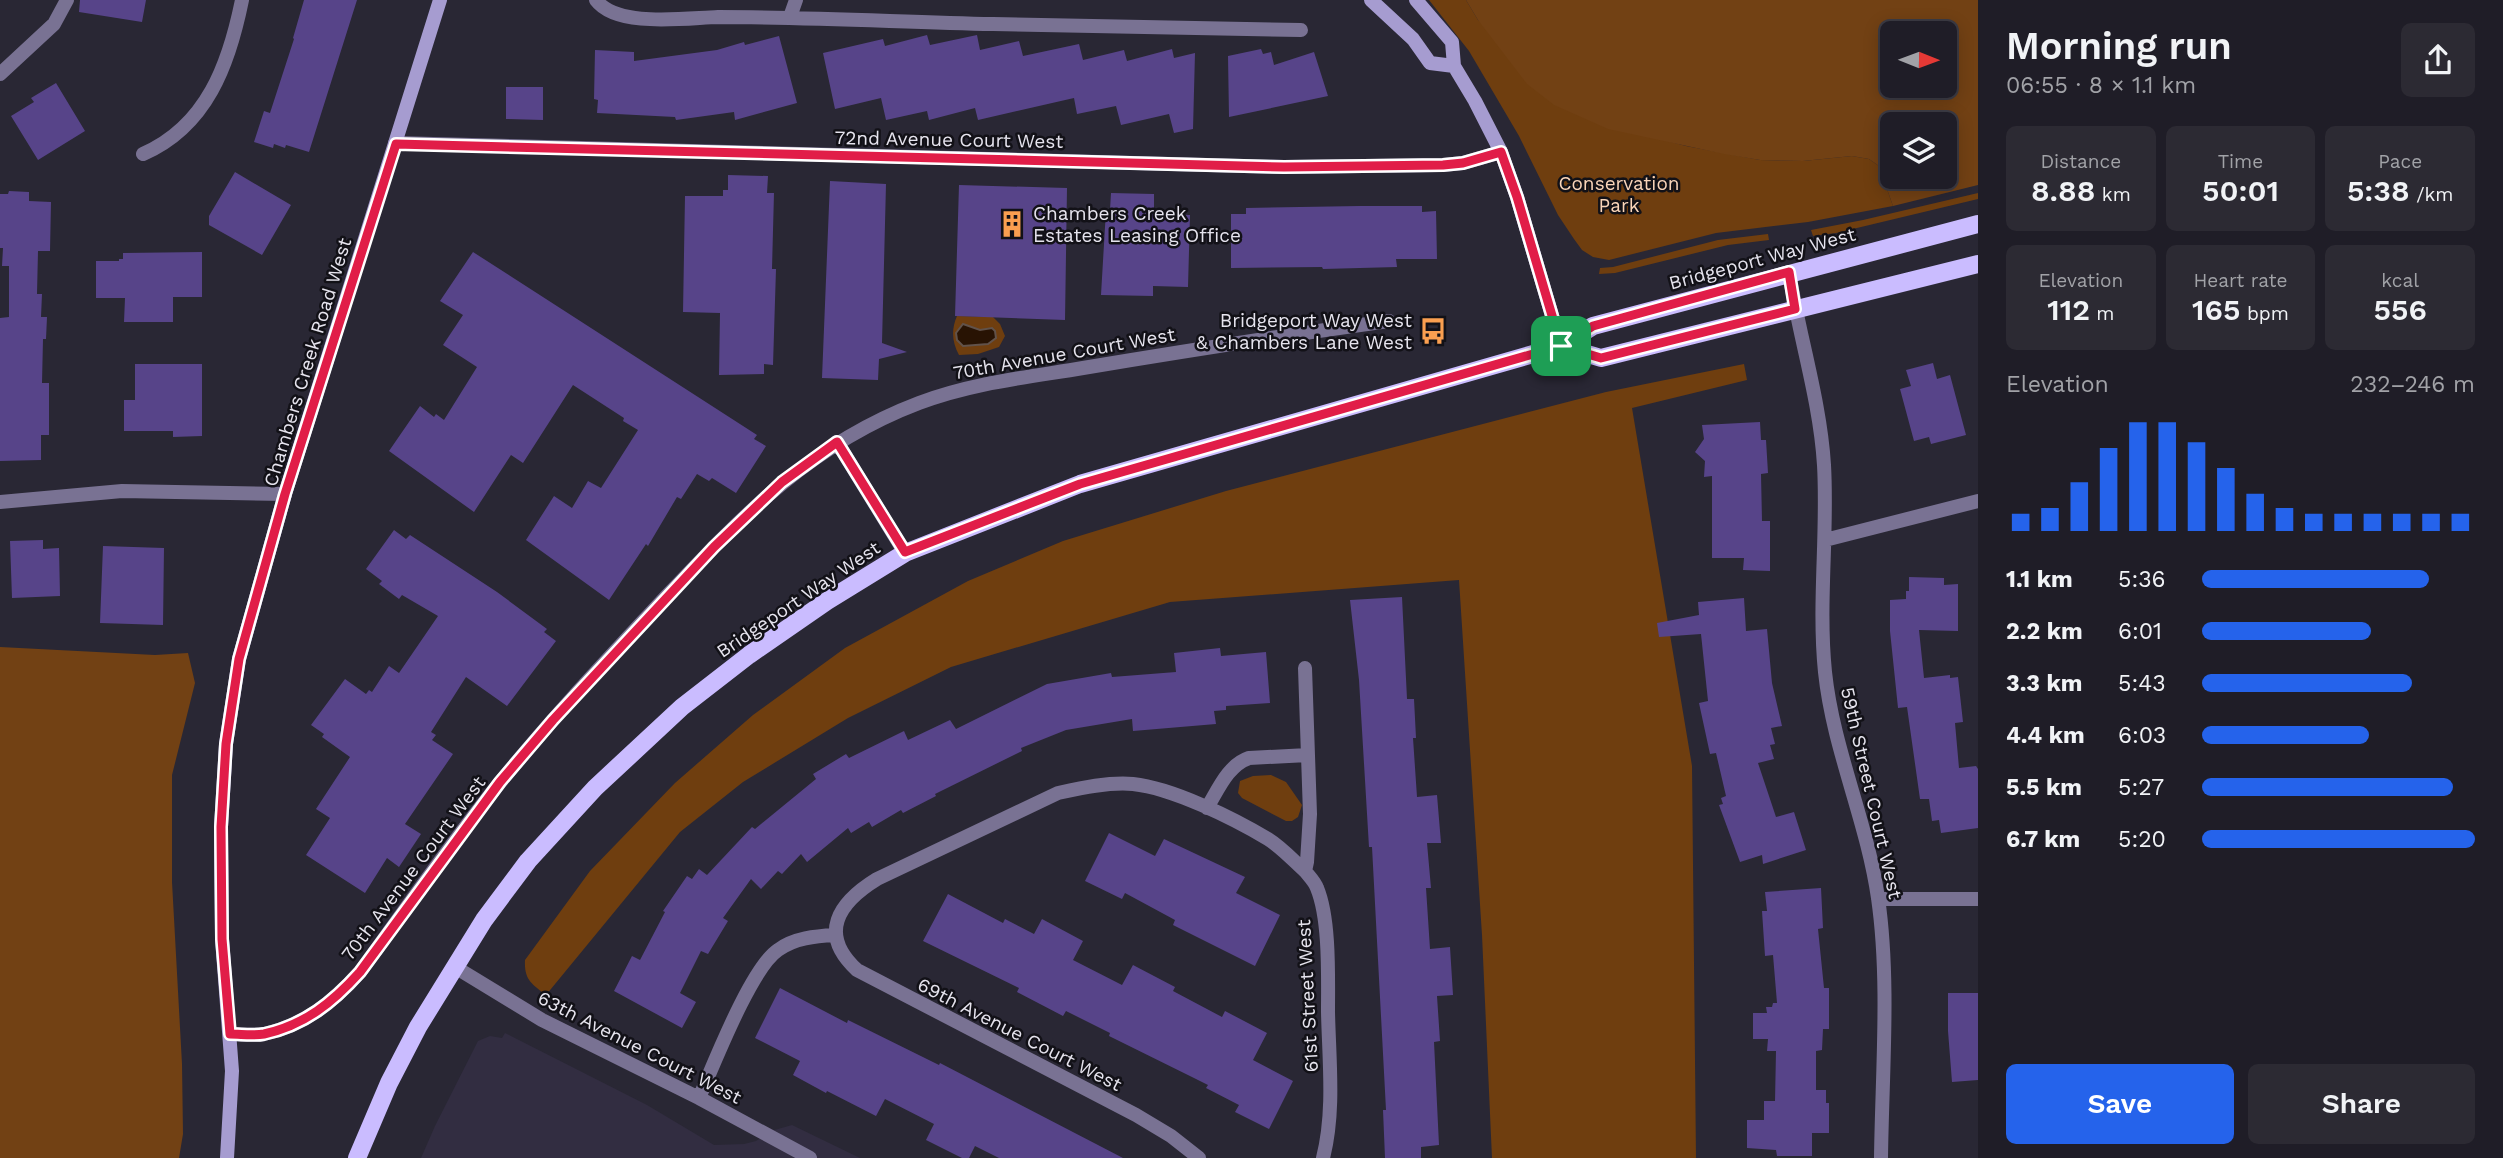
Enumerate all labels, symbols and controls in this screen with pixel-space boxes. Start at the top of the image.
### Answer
north arrow [1880,21,1956,98]
map controls [1880,21,1957,189]
button: share [2401,23,2475,97]
text: Morning run [2006,24,2232,68]
text: 06:55 · 8 × 1.1 km [2006,72,2196,99]
button: layers [1880,112,1957,189]
street label: 72nd Avenue Court West [834,126,1064,153]
text: Distance [2040,150,2121,173]
text: Time [2218,150,2263,173]
text: Pace [2378,150,2422,173]
park label: Conservation Park [1558,172,1680,217]
text: 8.88 [2031,173,2095,208]
text: 50:01 [2202,173,2279,208]
text: 5:38 [2347,173,2410,208]
text: km [2095,183,2131,206]
text: /km [2410,183,2453,206]
place label: Chambers Creek Estates Leasing Office [1033,202,1241,247]
building icon: Chambers Creek Estates Leasing Office [997,209,1027,239]
street label: Bridgeport Way West [1666,222,1858,294]
street label: Chambers Creek Road West [259,235,356,489]
text: Elevation [2038,269,2123,292]
text: Heart rate [2194,269,2287,292]
text: kcal [2381,269,2419,292]
text: 112 [2047,292,2090,327]
text: 165 [2192,292,2240,327]
text: 556 [2374,292,2427,327]
text: m [2090,302,2114,325]
text: bpm [2240,302,2289,325]
place label: Bridgeport Way West & Chambers Lane West [1196,309,1412,354]
bus stop icon: Bridgeport Way West & Chambers Lane West [1418,316,1448,346]
pin [1531,316,1591,376]
street label: 70th Avenue Court West [951,323,1177,384]
icon: arrive [1542,327,1580,365]
text: Elevation [2006,371,2109,398]
text: 232–246 m [2350,371,2475,398]
street label: Bridgeport Way West [712,536,884,663]
text: 1.1 km [2006,566,2073,593]
text: 5:36 [2118,566,2166,593]
text: 2.2 km [2006,618,2083,645]
text: 6:01 [2118,618,2162,645]
text: 3.3 km [2006,670,2082,697]
text: 5:43 [2118,670,2166,697]
street label: 59th Street Court West [1836,685,1907,901]
text: 4.4 km [2006,722,2085,749]
text: 6:03 [2118,722,2166,749]
street label: 70th Avenue Court West [336,771,490,965]
text: 5.5 km [2006,774,2082,801]
text: 5:27 [2118,774,2164,801]
text: 6.7 km [2006,826,2080,853]
text: 5:20 [2118,826,2166,853]
street label: 61st Street West [1292,919,1323,1073]
street label: 69th Avenue Court West [914,973,1126,1096]
street label: 63th Avenue Court West [534,986,746,1109]
button: Save [2006,1064,2234,1144]
button: Share [2248,1064,2475,1144]

